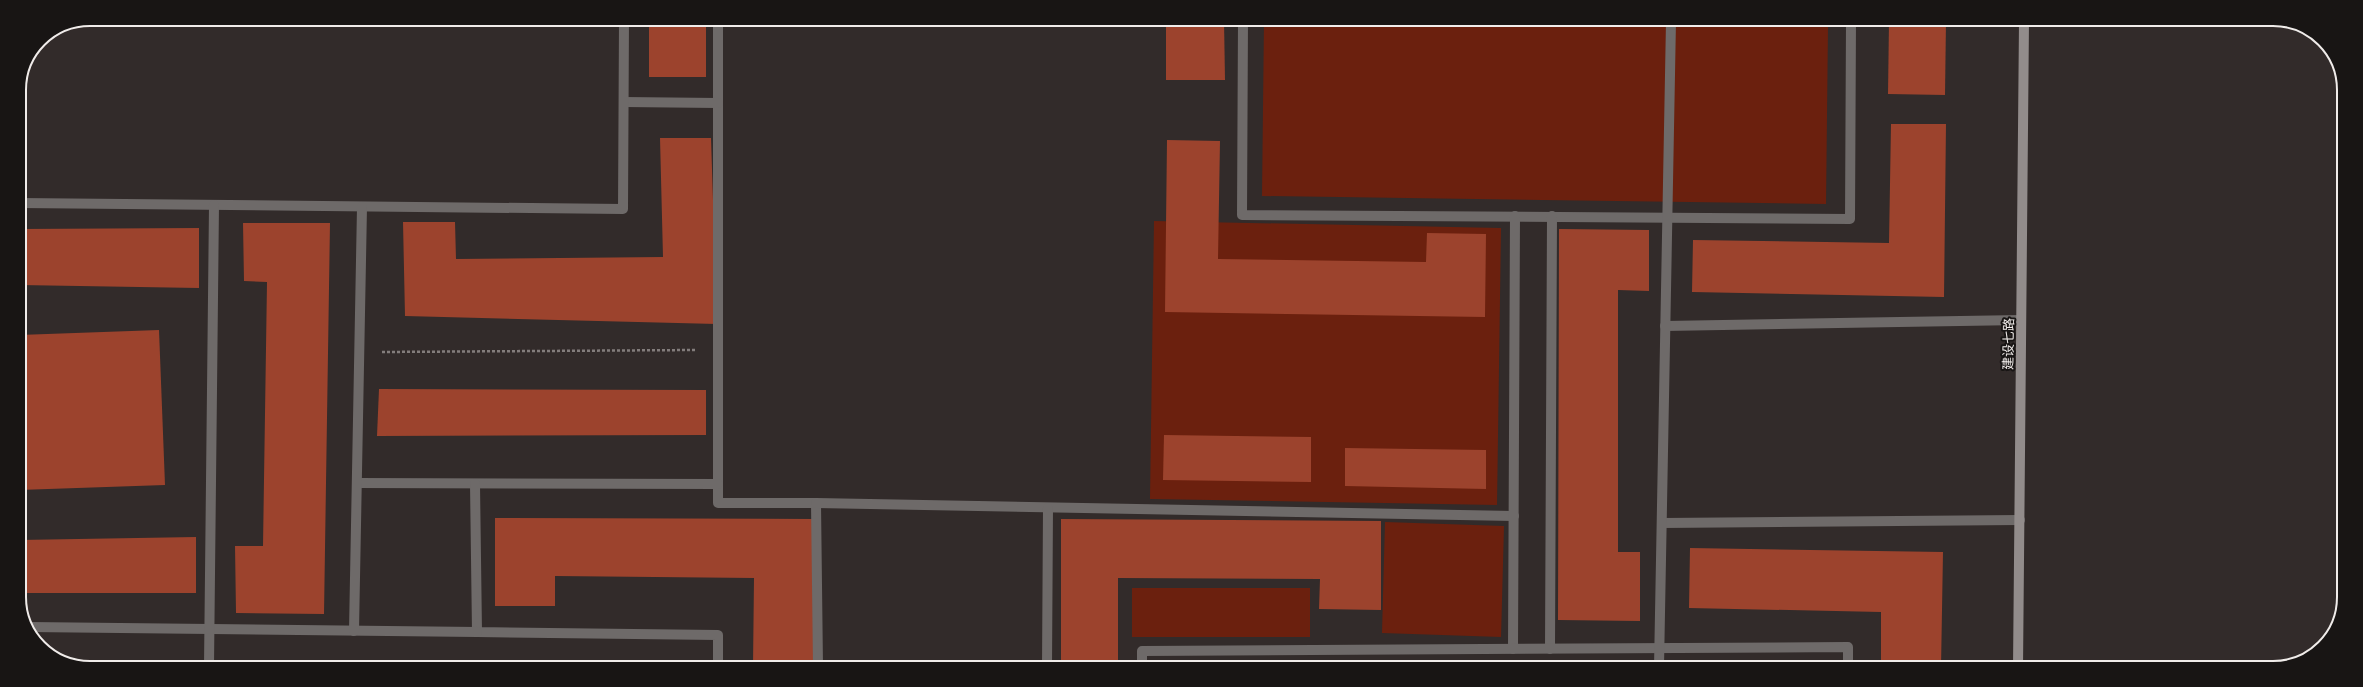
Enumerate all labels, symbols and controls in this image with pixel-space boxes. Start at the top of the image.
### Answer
street label: 建设七路 [2000,318,2016,370]

